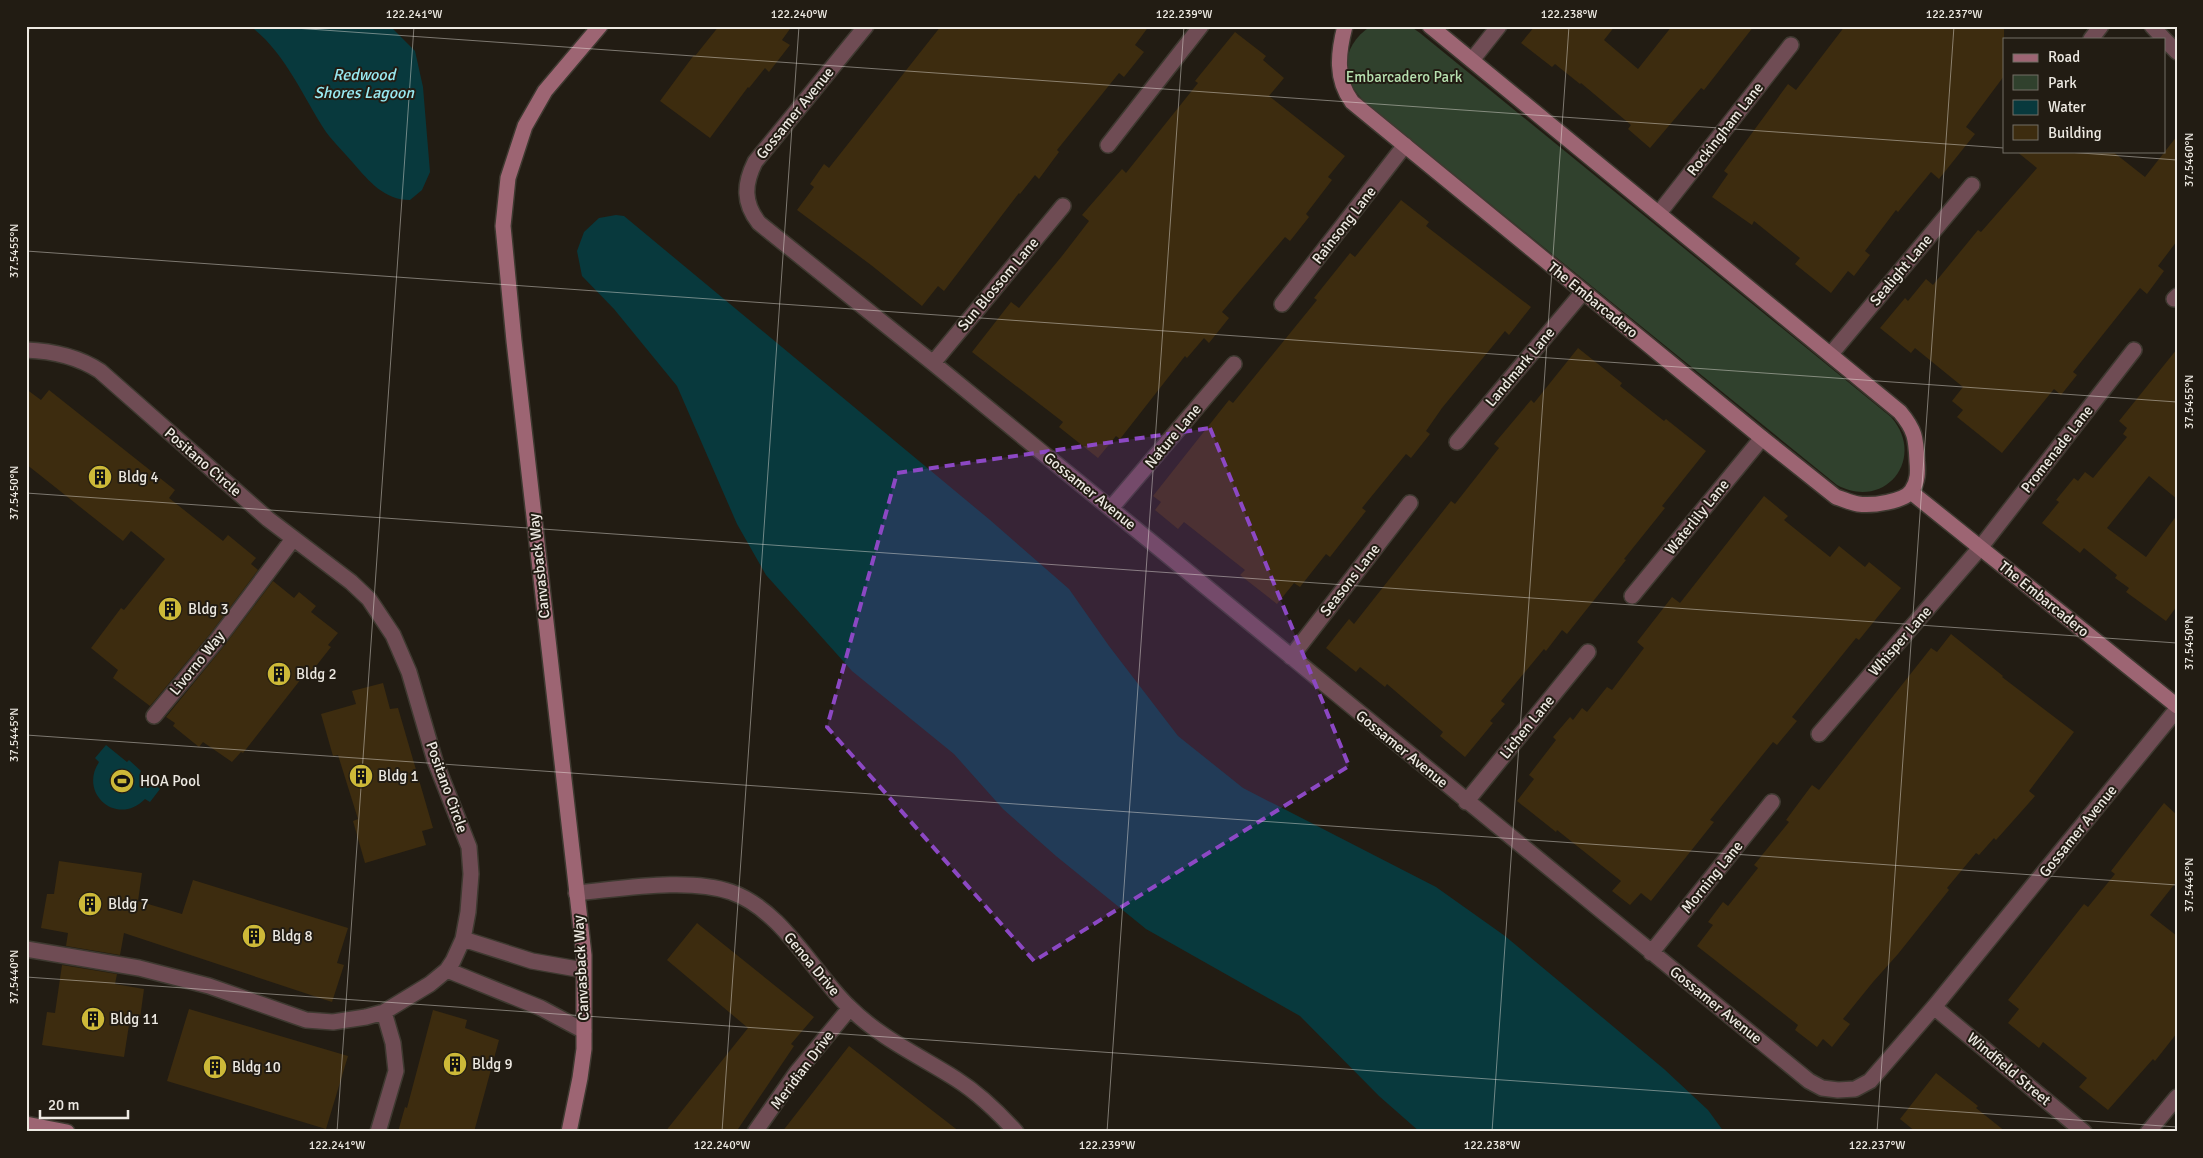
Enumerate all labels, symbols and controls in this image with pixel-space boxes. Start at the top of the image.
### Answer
text: 122.241°W [386,7,442,22]
text: 122.240°W [771,7,827,22]
text: 122.239°W [1156,7,1212,22]
text: 122.238°W [1541,7,1597,22]
text: 122.237°W [1926,7,1982,22]
legend [2003,38,2166,152]
text: Road [2048,48,2080,66]
street label: Gossamer Avenue [752,63,838,163]
water label: Redwood Shores Lagoon [314,65,415,103]
park label: Embarcadero Park [1346,68,1463,86]
text: Park [2048,74,2077,92]
street label: Rockingham Lane [1683,79,1767,179]
text: Water [2048,98,2086,116]
text: Building [2048,124,2102,142]
text: 37.5460°N [2182,133,2197,187]
street label: Rainsong Lane [1308,183,1380,267]
text: 37.5455°N [7,224,22,278]
street label: Sealight Lane [1866,231,1936,309]
street label: Sun Blossom Lane [954,234,1042,334]
street label: The Embarcadero [1544,258,1642,342]
street label: Landmark Lane [1482,324,1558,410]
text: 37.5455°N [2182,375,2197,429]
street label: Nature Lane [1141,400,1205,472]
street label: Promenade Lane [2017,402,2097,496]
street label: Positano Circle [161,424,245,500]
street label: Gossamer Avenue [1040,448,1140,534]
building icon: Bldg 4 [87,464,113,490]
text: 37.5450°N [7,466,22,520]
place label: Bldg 4 [118,468,159,486]
street label: Waterlily Lane [1661,476,1733,558]
street label: Canvasback Way [525,513,553,619]
street label: Seasons Lane [1316,540,1384,620]
street label: The Embarcadero [1995,557,2093,641]
building icon: Bldg 3 [157,596,183,622]
place label: Bldg 3 [188,600,229,618]
street label: Whisper Lane [1865,602,1935,680]
text: 37.5450°N [2182,616,2197,670]
street label: Livorno Way [166,627,228,699]
building icon: Bldg 2 [266,661,292,687]
place label: Bldg 2 [296,665,337,683]
street label: Lichen Lane [1496,691,1558,763]
street label: Gossamer Avenue [1352,706,1452,792]
text: 37.5445°N [7,708,22,762]
street label: Positano Circle [422,739,472,835]
building icon: Bldg 1 [348,763,374,789]
place label: Bldg 1 [378,767,419,785]
sports icon: HOA Pool [109,768,135,794]
place label: HOA Pool [140,772,200,790]
street label: Gossamer Avenue [2035,781,2121,881]
street label: Morning Lane [1677,837,1747,917]
text: 37.5445°N [2182,858,2197,912]
building icon: Bldg 7 [77,891,103,917]
place label: Bldg 7 [108,895,149,913]
street label: Canvasback Way [569,915,593,1021]
building icon: Bldg 8 [241,923,267,949]
place label: Bldg 8 [272,927,313,945]
street label: Genoa Drive [780,928,844,1000]
text: 37.5440°N [7,950,22,1004]
street label: Gossamer Avenue [1666,962,1766,1048]
building icon: Bldg 11 [80,1006,106,1032]
place label: Bldg 11 [110,1010,159,1028]
street label: Meridian Drive [767,1027,837,1113]
street label: Windfield Street [1963,1029,2055,1109]
building icon: Bldg 9 [442,1051,468,1077]
building icon: Bldg 10 [202,1054,228,1080]
place label: Bldg 9 [472,1055,513,1073]
place label: Bldg 10 [232,1058,281,1076]
scale bar [40,1088,128,1120]
text: 20 m [48,1096,79,1114]
text: 122.241°W [309,1138,365,1153]
text: 122.240°W [694,1138,750,1153]
text: 122.239°W [1079,1138,1135,1153]
text: 122.238°W [1464,1138,1520,1153]
text: 122.237°W [1849,1138,1905,1153]

